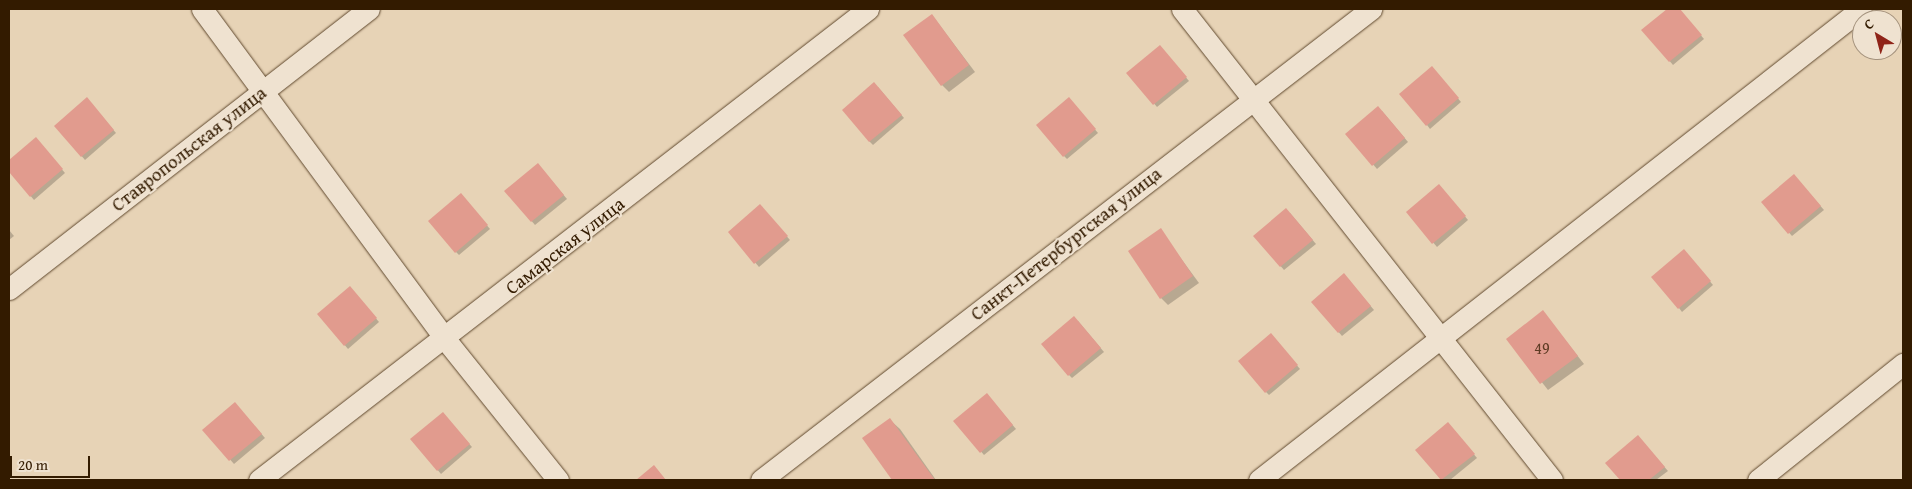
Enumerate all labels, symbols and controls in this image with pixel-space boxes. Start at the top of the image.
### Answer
north arrow [1852,10,1902,60]
text: С [1859,13,1878,34]
street label: Ставропольская улица [107,81,271,217]
street label: Санкт-Петербургская улица [966,162,1166,326]
street label: Самарская улица [501,192,629,300]
house number: 49 [1534,338,1550,358]
scale bar [12,446,92,478]
text: 20 m [18,454,48,475]

